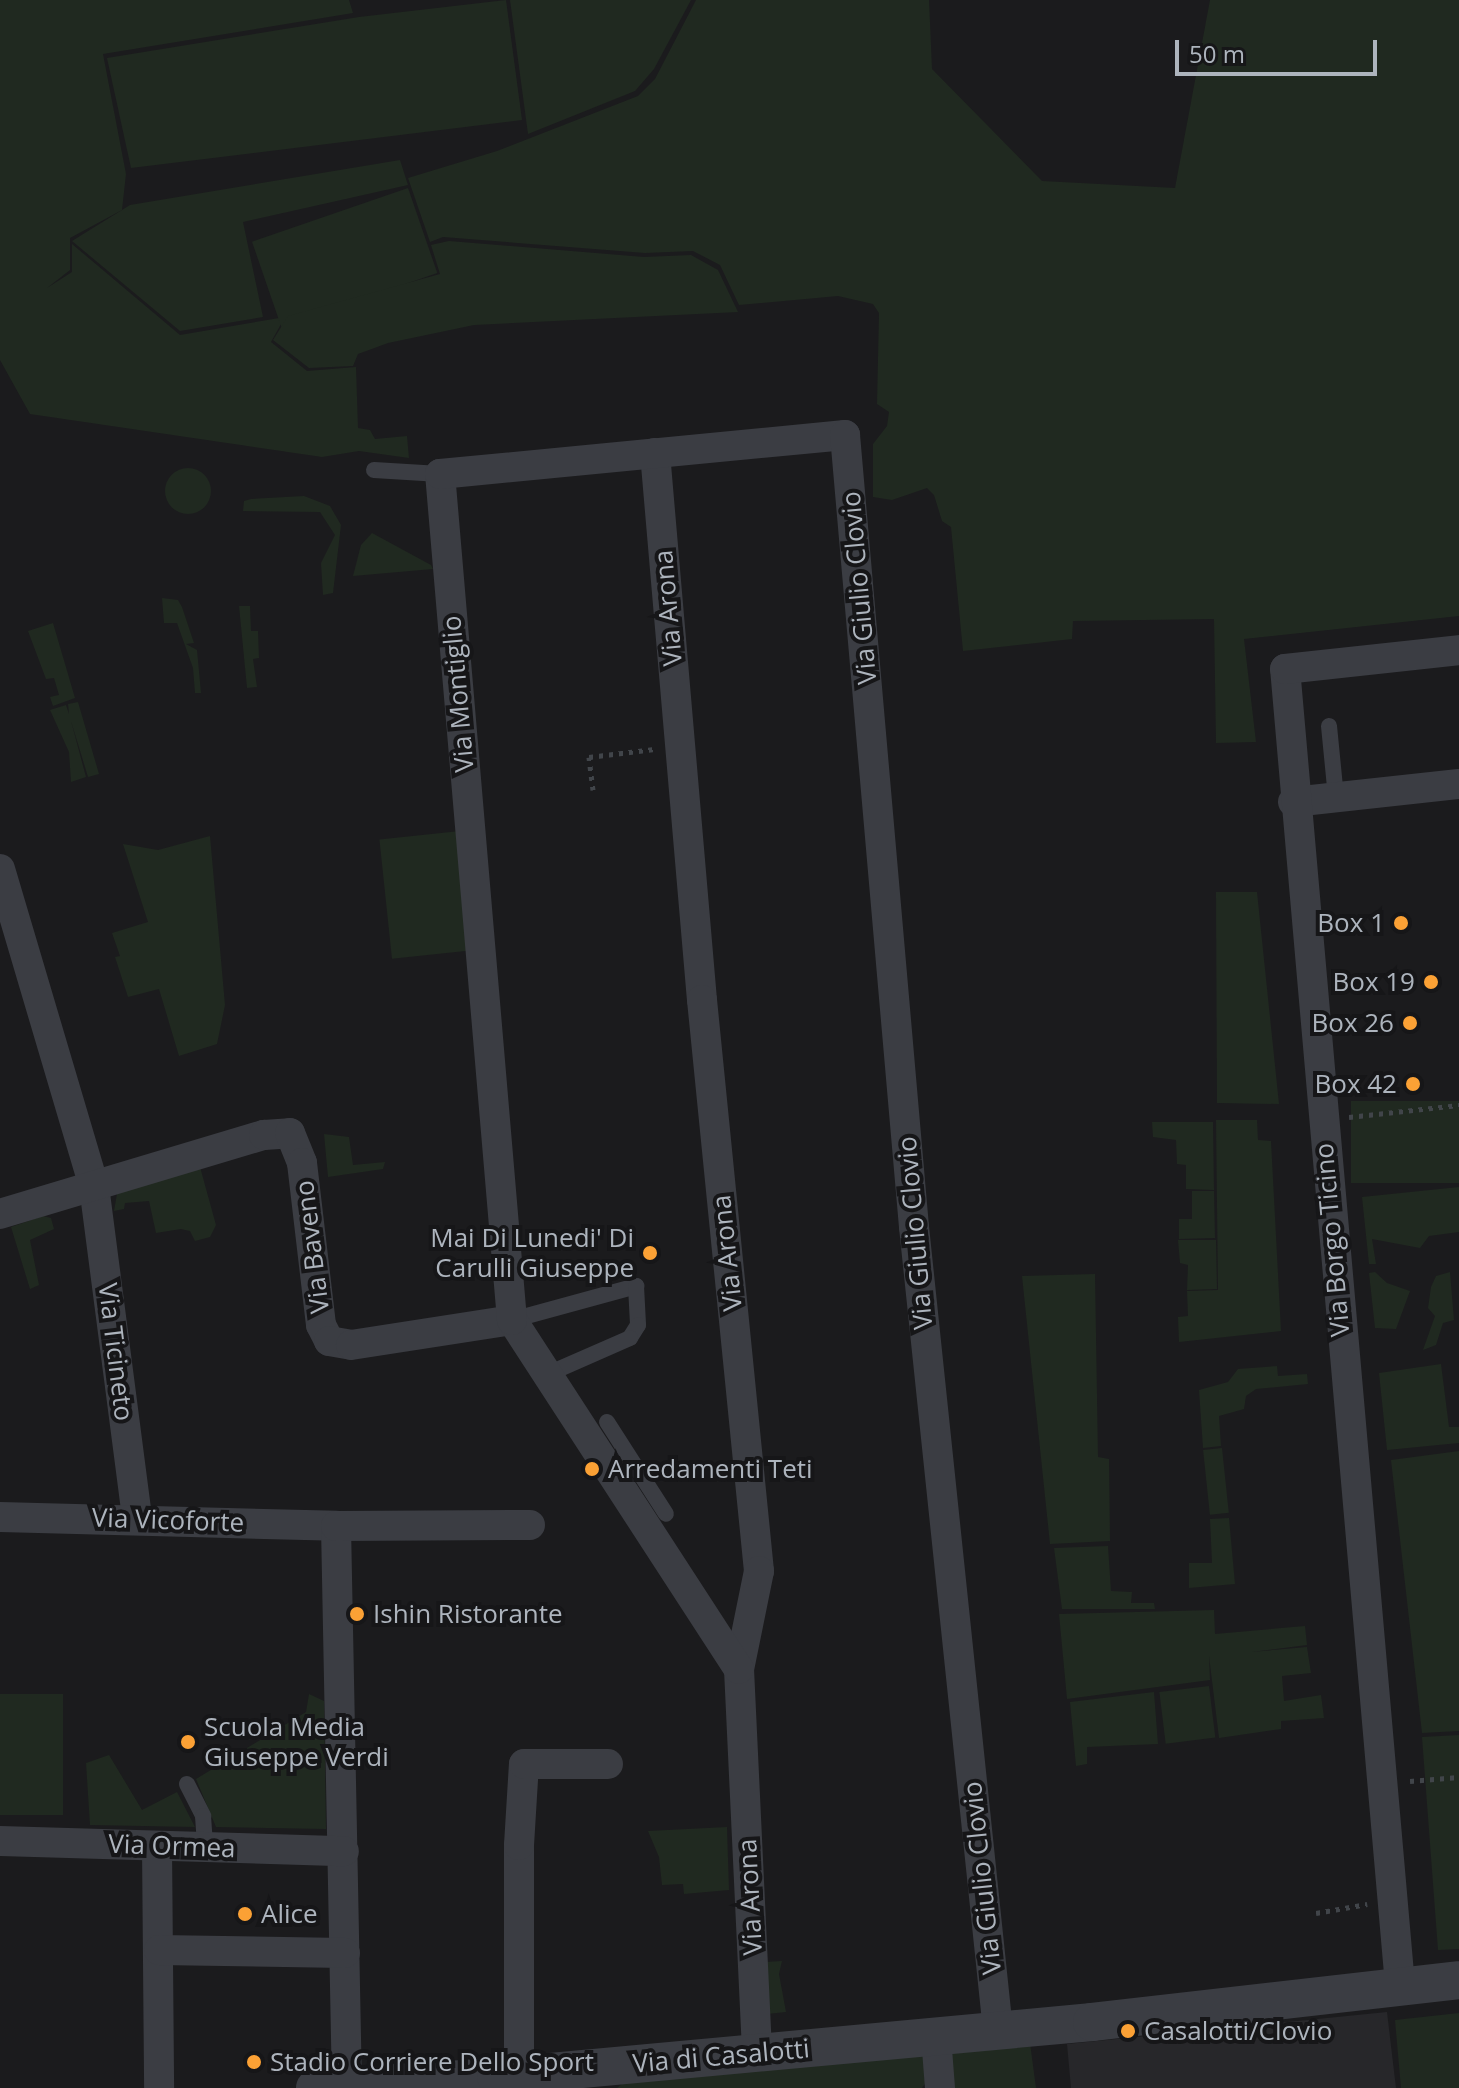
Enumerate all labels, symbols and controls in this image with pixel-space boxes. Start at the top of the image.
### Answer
scale bar [1179,24,1381,74]
text: 50 m [1189,37,1245,70]
street label: Via Giulio Clovio [835,490,883,686]
street label: Via Arona [647,549,689,667]
street label: Via Montiglio [436,614,480,774]
place label: Box 1 [1317,907,1385,939]
marker: Box 1 [1392,914,1410,932]
place label: Box 19 [1332,966,1415,998]
marker: Box 19 [1422,973,1440,991]
place label: Box 26 [1311,1007,1394,1039]
marker: Box 26 [1401,1014,1419,1032]
place label: Box 42 [1314,1068,1397,1100]
marker: Box 42 [1404,1075,1422,1093]
street label: Via Giulio Clovio [891,1135,939,1331]
street label: Via Borgo Ticino [1308,1142,1356,1338]
street label: Via Baveno [288,1179,336,1315]
street label: Via Arona [705,1194,749,1312]
place label: Mai Di Lunedi' Di Carulli Giuseppe [430,1222,634,1284]
marker: Mai Di Lunedi' Di Carulli Giuseppe [641,1244,659,1262]
street label: Via Ticineto [92,1281,140,1423]
place label: Arredamenti Teti [608,1453,813,1485]
marker: Arredamenti Teti [583,1460,601,1478]
street label: Via Vicoforte [91,1502,245,1538]
place label: Ishin Ristorante [373,1598,563,1630]
marker: Ishin Ristorante [348,1605,366,1623]
place label: Scuola Media Giuseppe Verdi [204,1711,389,1772]
marker: Scuola Media Giuseppe Verdi [179,1733,197,1751]
street label: Via Giulio Clovio [956,1780,1008,1976]
street label: Via Ormea [108,1828,236,1864]
street label: Via Arona [731,1838,769,1956]
place label: Alice [261,1898,318,1930]
marker: Alice [236,1905,254,1923]
place label: Casalotti/Clovio [1144,2015,1332,2047]
marker: Casalotti/Clovio [1119,2022,1137,2040]
street label: Via di Casalotti [631,2033,811,2079]
place label: Stadio Corriere Dello Sport [270,2046,594,2078]
marker: Stadio Corriere Dello Sport [245,2053,263,2071]

